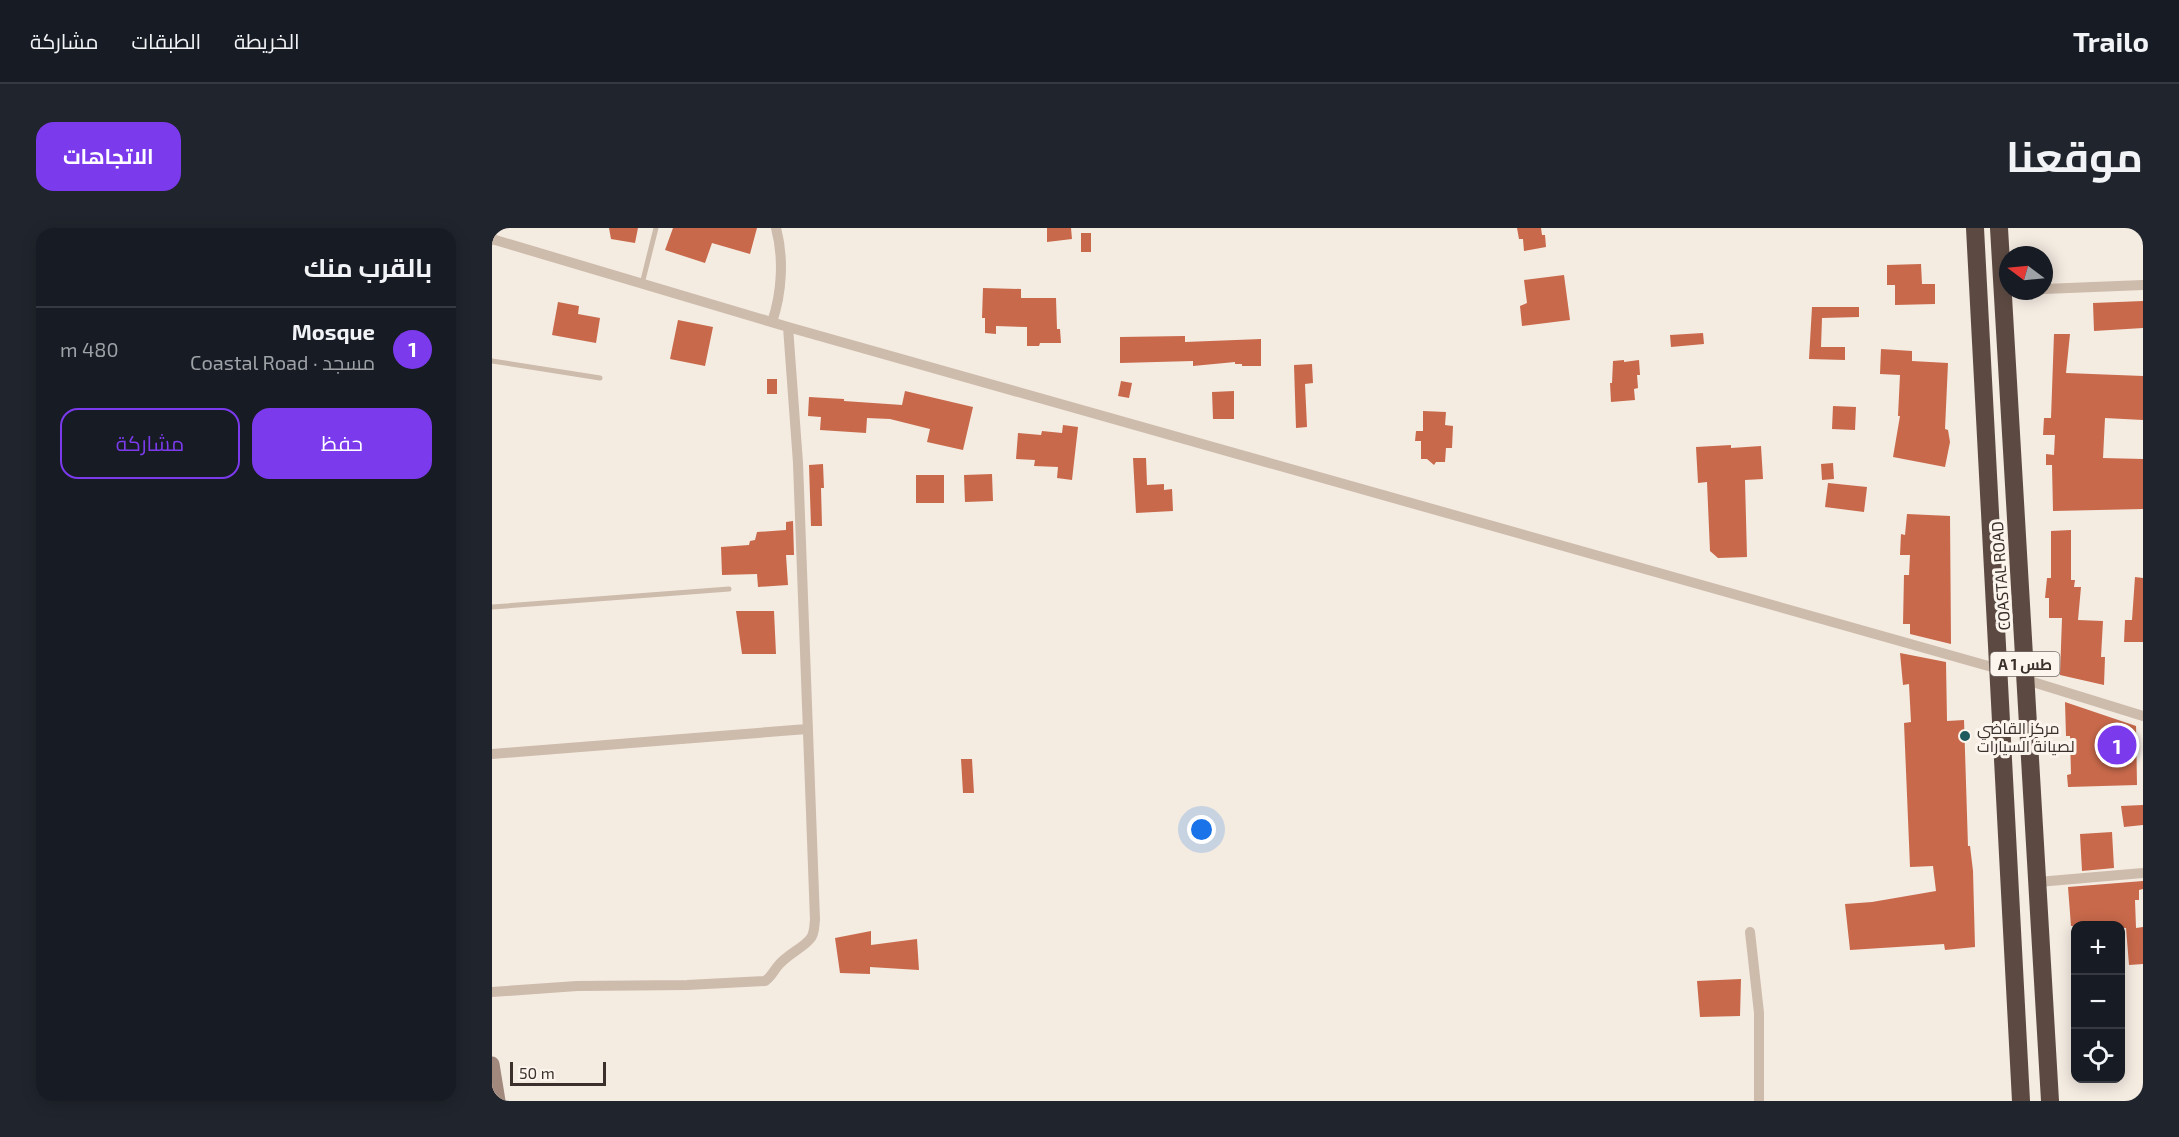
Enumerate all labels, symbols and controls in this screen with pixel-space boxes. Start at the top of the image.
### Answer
text: Trailo [2073,24,2149,58]
text: مشاركة [30,28,99,53]
text: الطبقات [132,28,201,53]
text: الخريطة [234,28,300,53]
button: الاتجاهات [36,122,181,191]
text: موقعنا [2006,130,2143,180]
north arrow [1999,246,2053,300]
text: بالقرب منك [304,251,432,282]
text: Mosque [292,318,375,344]
text: 480 m [60,337,119,361]
text: 1 [408,337,417,361]
text: مسجد · Coastal Road [190,350,375,374]
button: مشاركة [60,408,240,479]
button: حفظ [252,408,432,479]
street label: COASTAL ROAD [1987,521,2013,631]
road number: A 1 طس [1990,652,2060,676]
place label: مركز القاضي لصيانة السيارات [1977,718,2075,756]
pin: 1 [2098,722,2136,768]
marker: مركز القاضي لصيانة السيارات [1958,729,1972,743]
your location [1187,815,1216,844]
map controls [2071,921,2125,1083]
button: + [2071,921,2125,975]
button: − [2071,975,2125,1029]
button: locate [2071,1029,2125,1083]
scale bar [510,1059,606,1086]
text: 50 m [519,1063,555,1082]

